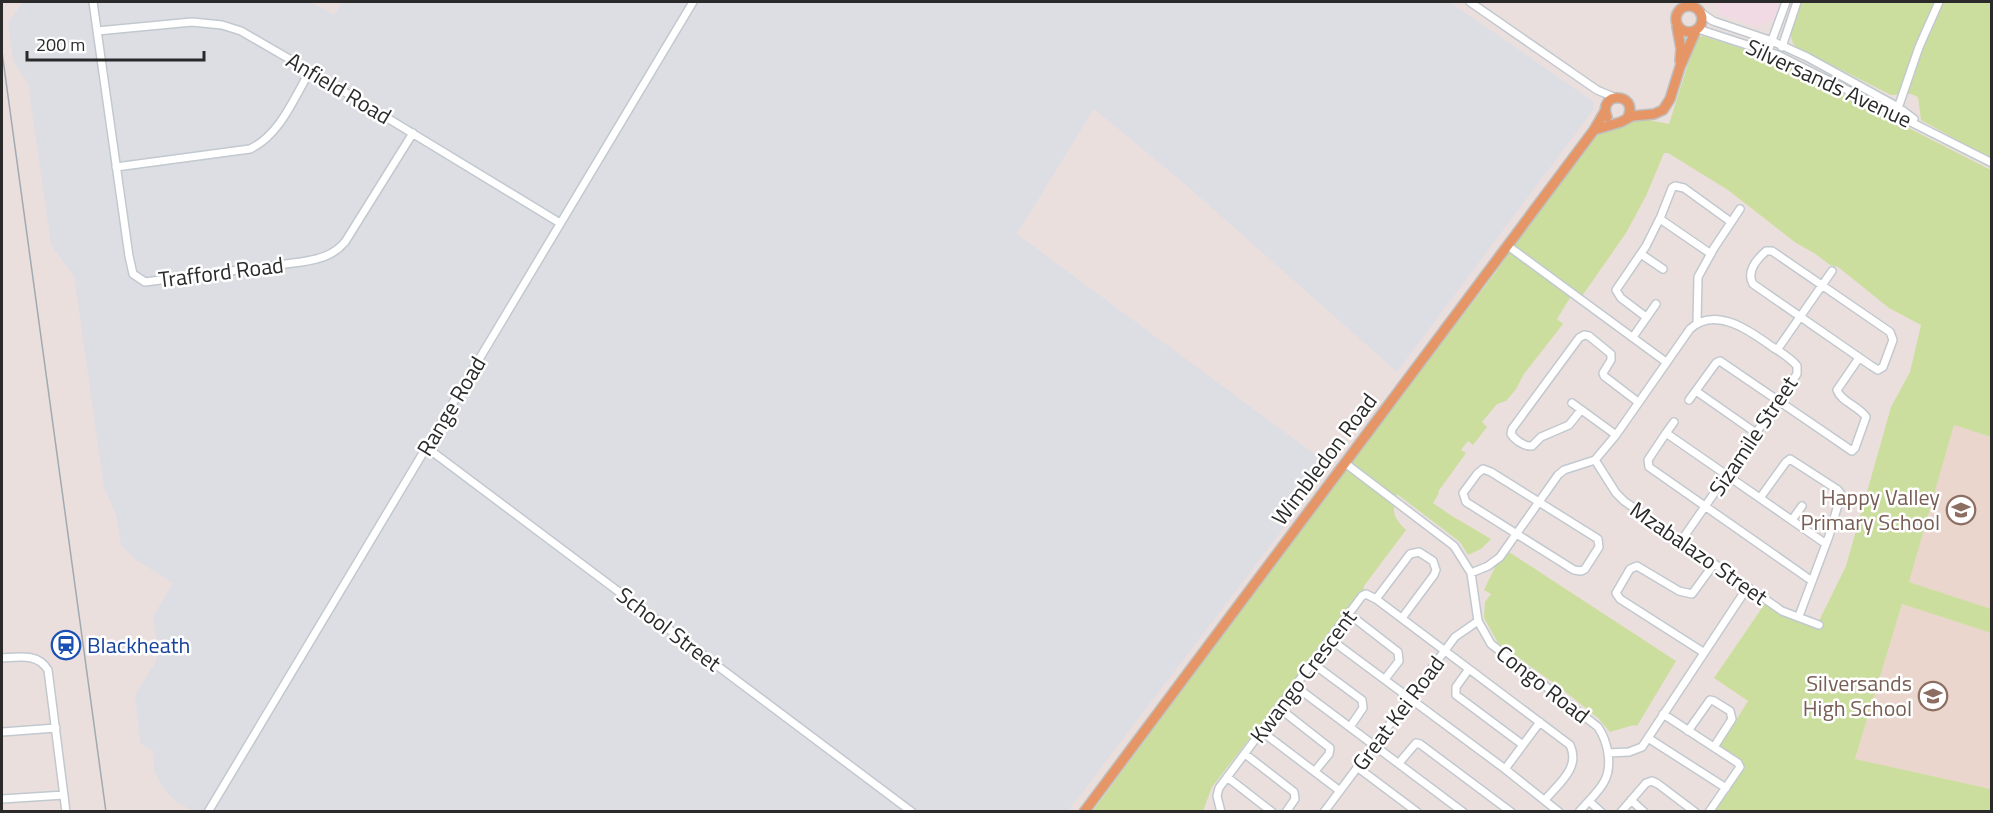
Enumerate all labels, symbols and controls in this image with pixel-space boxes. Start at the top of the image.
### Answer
scale bar [27,24,204,62]
street label: Silversands Avenue [1740,30,1918,136]
text: 200 m [36,31,85,58]
street label: Anfield Road [280,43,398,133]
street label: Trafford Road [157,247,285,297]
street label: Range Road [408,350,494,462]
street label: Sizamile Street [1700,369,1806,503]
street label: Wimbledon Road [1263,386,1385,532]
place label: Happy Valley Primary School [1800,480,1940,539]
street label: Mzabalazo Street [1623,493,1775,613]
school or university icon: Happy Valley Primary School [1945,494,1977,526]
street label: School Street [610,578,729,680]
street label: Kwango Crescent [1241,602,1365,750]
place label: Blackheath [87,628,190,662]
station icon: Blackheath [50,629,82,661]
street label: Congo Road [1489,637,1597,731]
street label: Great Kei Road [1343,648,1453,778]
place label: Silversands High School [1803,666,1912,725]
school or university icon: Silversands High School [1917,680,1949,712]

